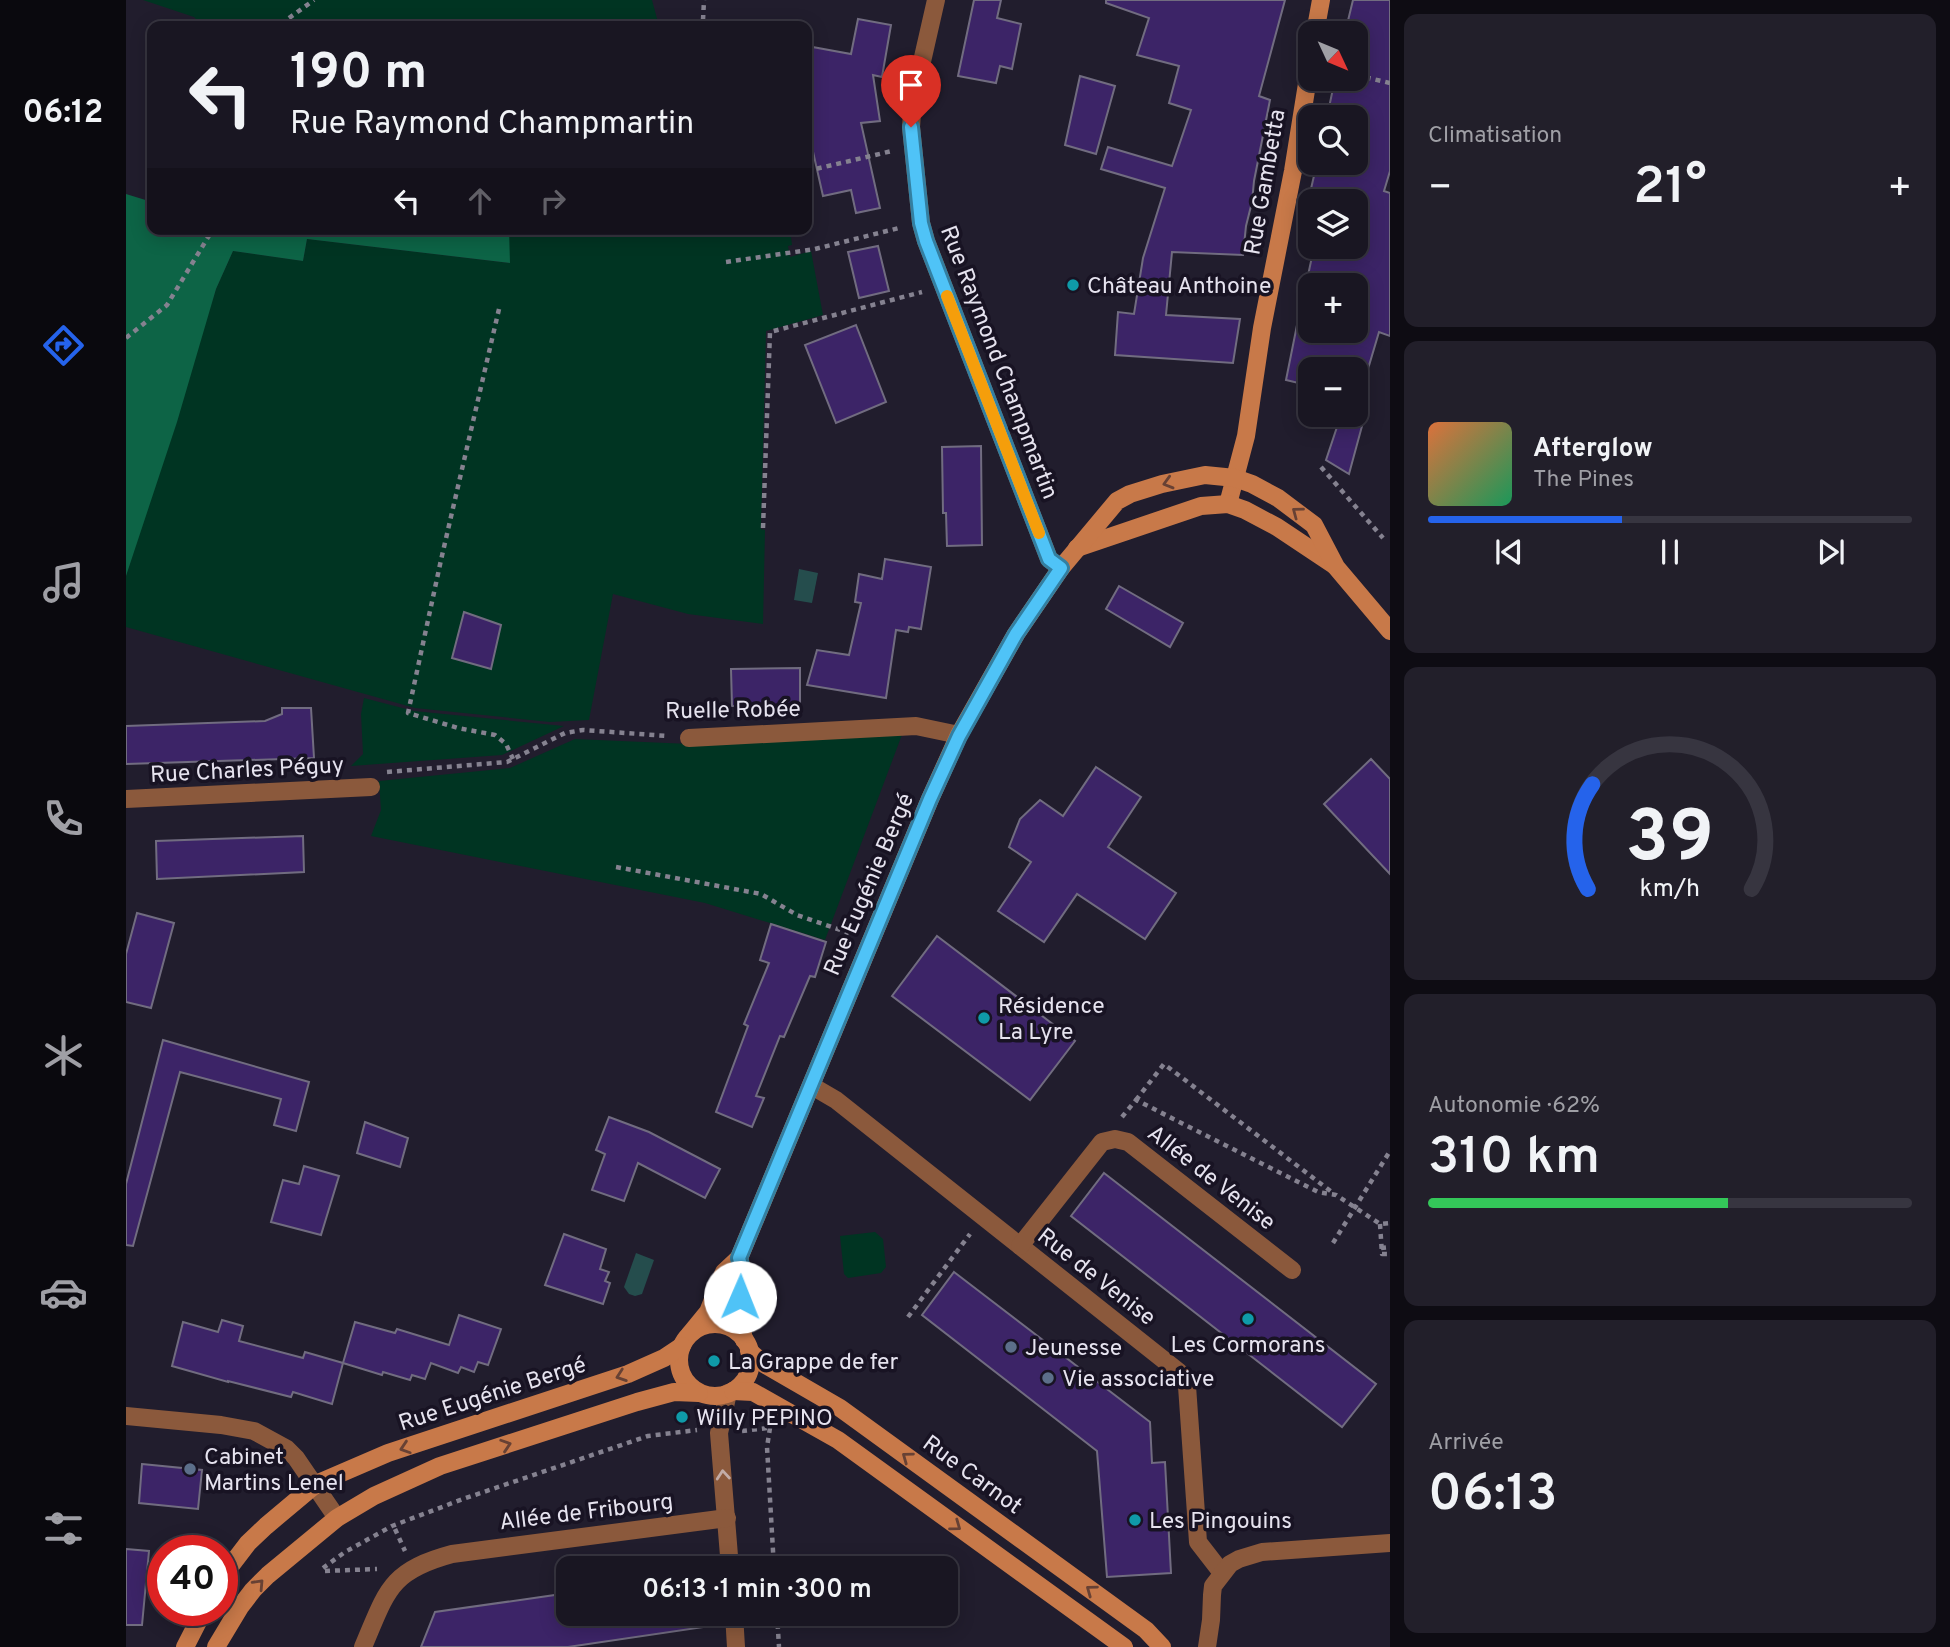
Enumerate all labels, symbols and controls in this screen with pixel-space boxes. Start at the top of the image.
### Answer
north arrow [1298,21,1368,91]
map controls [1298,21,1368,427]
text: 190 m [290,44,427,106]
icon: left [175,49,266,140]
pin [881,55,941,127]
icon: arrive [892,66,930,104]
text: 06:12 [23,94,103,134]
text: Rue Raymond Champmartin [290,105,694,145]
button: search [1298,105,1368,175]
street label: Rue Gambetta [1239,107,1294,258]
text: Climatisation [1428,122,1562,151]
text: 21° [1633,156,1707,222]
text: − [1428,165,1453,214]
text: + [1887,165,1912,214]
icon: left [388,182,426,220]
icon: ahead [461,182,499,220]
icon: right [534,182,572,220]
button: layers [1298,189,1368,259]
street label: Rue Raymond Champmartin [932,222,1063,504]
place label: Château Anthoine [1087,273,1271,302]
button: + [1298,273,1368,343]
marker: Château Anthoine [1065,277,1081,293]
icon: directions [39,321,88,370]
button: − [1298,357,1368,427]
text: Afterglow [1533,433,1653,466]
text: The Pines [1533,466,1634,495]
one-way arrow [1162,474,1174,489]
one-way arrow [1292,508,1305,521]
icon: previous [1490,533,1528,571]
icon: pause [1651,533,1689,571]
icon: next [1812,533,1850,571]
icon: music [39,558,88,607]
street label: Ruelle Robée [665,696,801,727]
street label: Rue Charles Péguy [149,752,345,791]
street label: Rue Eugénie Bergé [819,789,922,981]
icon: phone [39,794,88,843]
text: 39 [1626,796,1714,888]
text: km/h [1640,874,1700,906]
place label: Résidence La Lyre [998,993,1105,1048]
marker: Résidence La Lyre [976,1010,992,1026]
icon: climate [39,1031,88,1080]
text: Autonomie · 62% [1428,1092,1600,1121]
street label: Allée de Venise [1141,1120,1280,1238]
text: 310 km [1428,1126,1600,1192]
street label: Rue de Venise [1030,1223,1161,1333]
position arrow [703,1260,777,1334]
icon: car [39,1268,88,1317]
marker: Les Cormorans [1240,1311,1256,1327]
place label: Les Cormorans [1171,1332,1325,1361]
place label: Jeunesse [1025,1335,1122,1364]
marker: Jeunesse [1003,1339,1019,1355]
place label: La Grappe de fer [728,1349,898,1378]
street label: Rue Eugénie Bergé [395,1351,590,1439]
marker: La Grappe de fer [706,1353,722,1369]
place label: Vie associative [1062,1366,1214,1395]
one-way arrow [615,1367,627,1381]
marker: Vie associative [1040,1370,1056,1386]
place label: Willy PEPINO [696,1405,833,1434]
marker: Willy PEPINO [674,1409,690,1425]
text: Arrivée [1428,1429,1504,1458]
street label: Rue Carnot [916,1430,1027,1522]
one-way arrow [499,1439,512,1453]
one-way arrow [400,1440,412,1454]
place label: Cabinet Martins Lenel [204,1444,344,1499]
one-way arrow [902,1452,915,1465]
marker: Cabinet Martins Lenel [182,1461,198,1477]
text: 06:13 [1428,1463,1557,1529]
one-way arrow [715,1470,730,1481]
street label: Allée de Fribourg [498,1488,675,1539]
icon: filters [39,1504,88,1553]
place label: Les Pingouins [1149,1508,1292,1537]
marker: Les Pingouins [1127,1512,1143,1528]
one-way arrow [948,1518,961,1530]
speed limit sign: 40 [147,1535,238,1626]
text: 06:13 · 1 min · 300 m [642,1574,872,1607]
one-way arrow [251,1579,263,1592]
one-way arrow [1086,1586,1099,1599]

